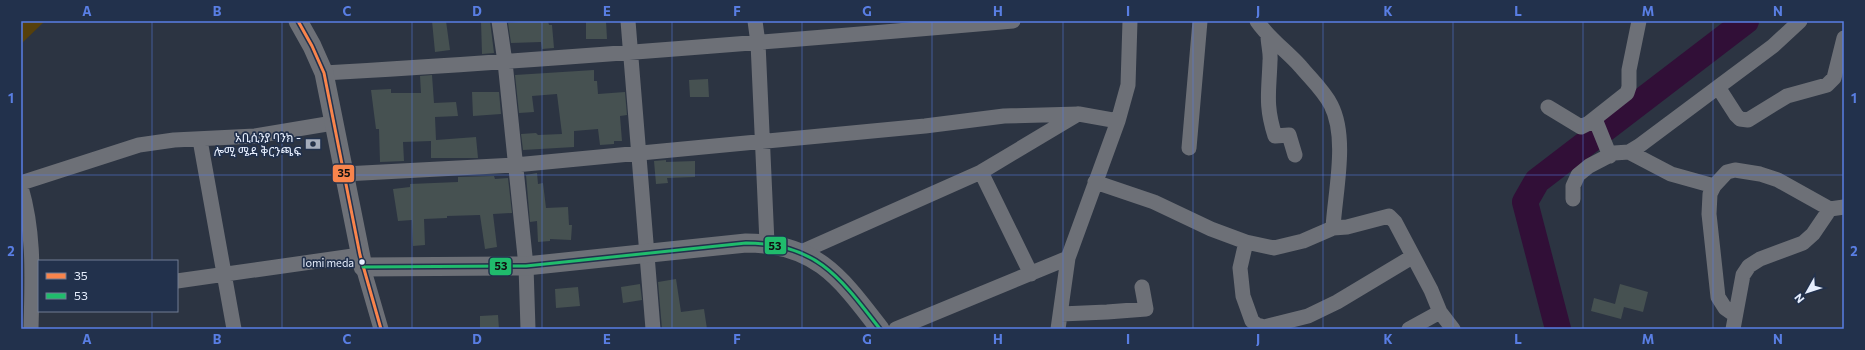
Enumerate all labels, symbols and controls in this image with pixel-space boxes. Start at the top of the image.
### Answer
text: A [82,3,92,19]
text: B [213,3,222,19]
text: C [343,3,352,19]
text: D [472,3,482,19]
text: E [603,3,611,19]
text: F [733,3,741,19]
text: G [862,3,872,19]
text: H [993,3,1003,19]
text: I [1126,3,1130,19]
text: J [1256,3,1260,19]
text: K [1383,3,1393,19]
text: L [1514,3,1522,19]
text: M [1642,3,1654,19]
text: N [1773,3,1783,19]
text: 1 [8,90,14,106]
text: 1 [1851,90,1857,106]
place label: አቢሲንያ ባንክ - ሎሚ ሜዳ ቅርንጫፍ [214,130,301,158]
bank icon: አቢሲንያ ባንክ - ሎሚ ሜዳ ቅርንጫፍ [304,135,322,153]
line badge: 35 [332,164,355,183]
text: 35 [338,166,350,179]
line badge: 53 [764,236,787,255]
text: 53 [769,239,781,252]
text: 2 [7,243,15,259]
text: 2 [1850,243,1858,259]
place label: lomi meda [303,256,354,269]
marker: lomi meda [357,257,367,267]
line badge: 53 [489,257,512,276]
text: 53 [495,259,507,272]
legend [38,260,178,312]
text: 35 [74,268,88,282]
north arrow [1787,272,1827,312]
text: 53 [74,288,88,302]
text: N [1791,291,1806,306]
text: A [82,331,92,347]
text: B [213,331,222,347]
text: C [343,331,352,347]
text: D [472,331,482,347]
text: E [603,331,611,347]
text: F [733,331,741,347]
text: G [862,331,872,347]
text: H [993,331,1003,347]
text: I [1126,331,1130,347]
text: J [1256,331,1260,347]
text: K [1383,331,1393,347]
text: L [1514,331,1522,347]
text: M [1642,331,1654,347]
text: N [1773,331,1783,347]

